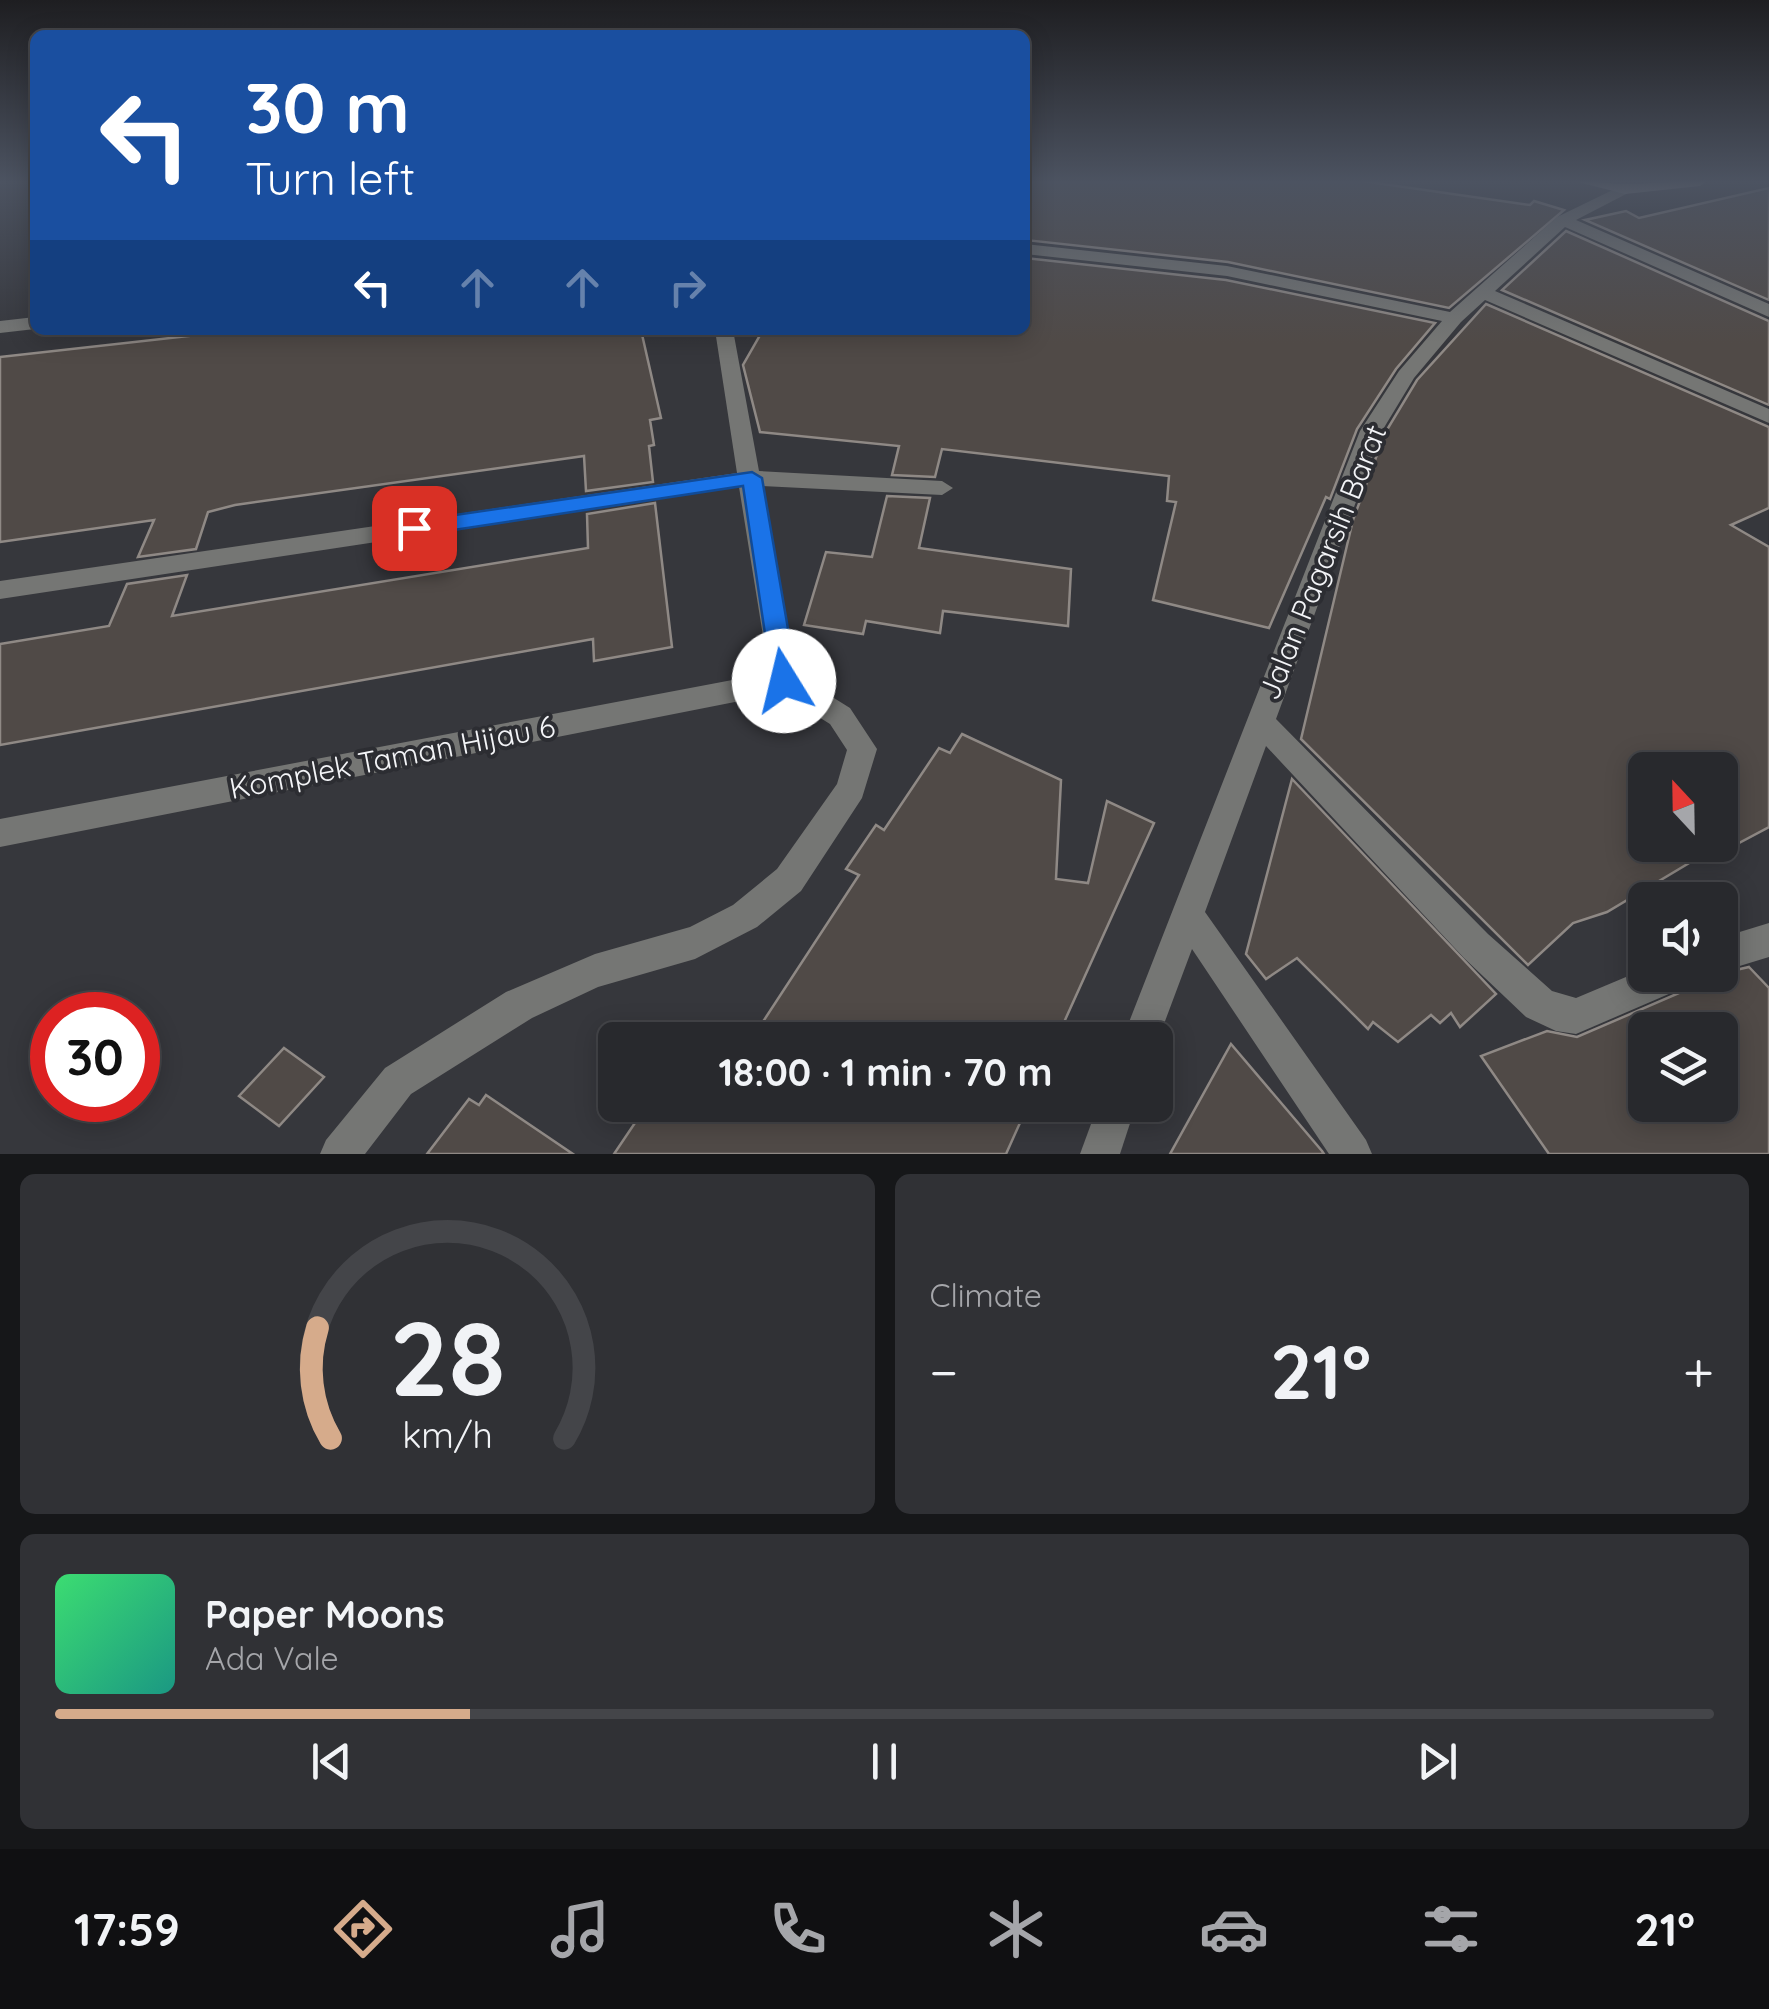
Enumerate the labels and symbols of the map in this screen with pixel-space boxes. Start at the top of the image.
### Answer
street label: Jalan Pagarsih Barat [1249,419,1395,705]
pin [372,486,457,571]
position arrow [732,629,836,733]
street label: Komplek Taman Hijau 6 [226,707,558,807]
north arrow [1628,752,1738,862]
speed limit sign: 30 [30,992,160,1122]

